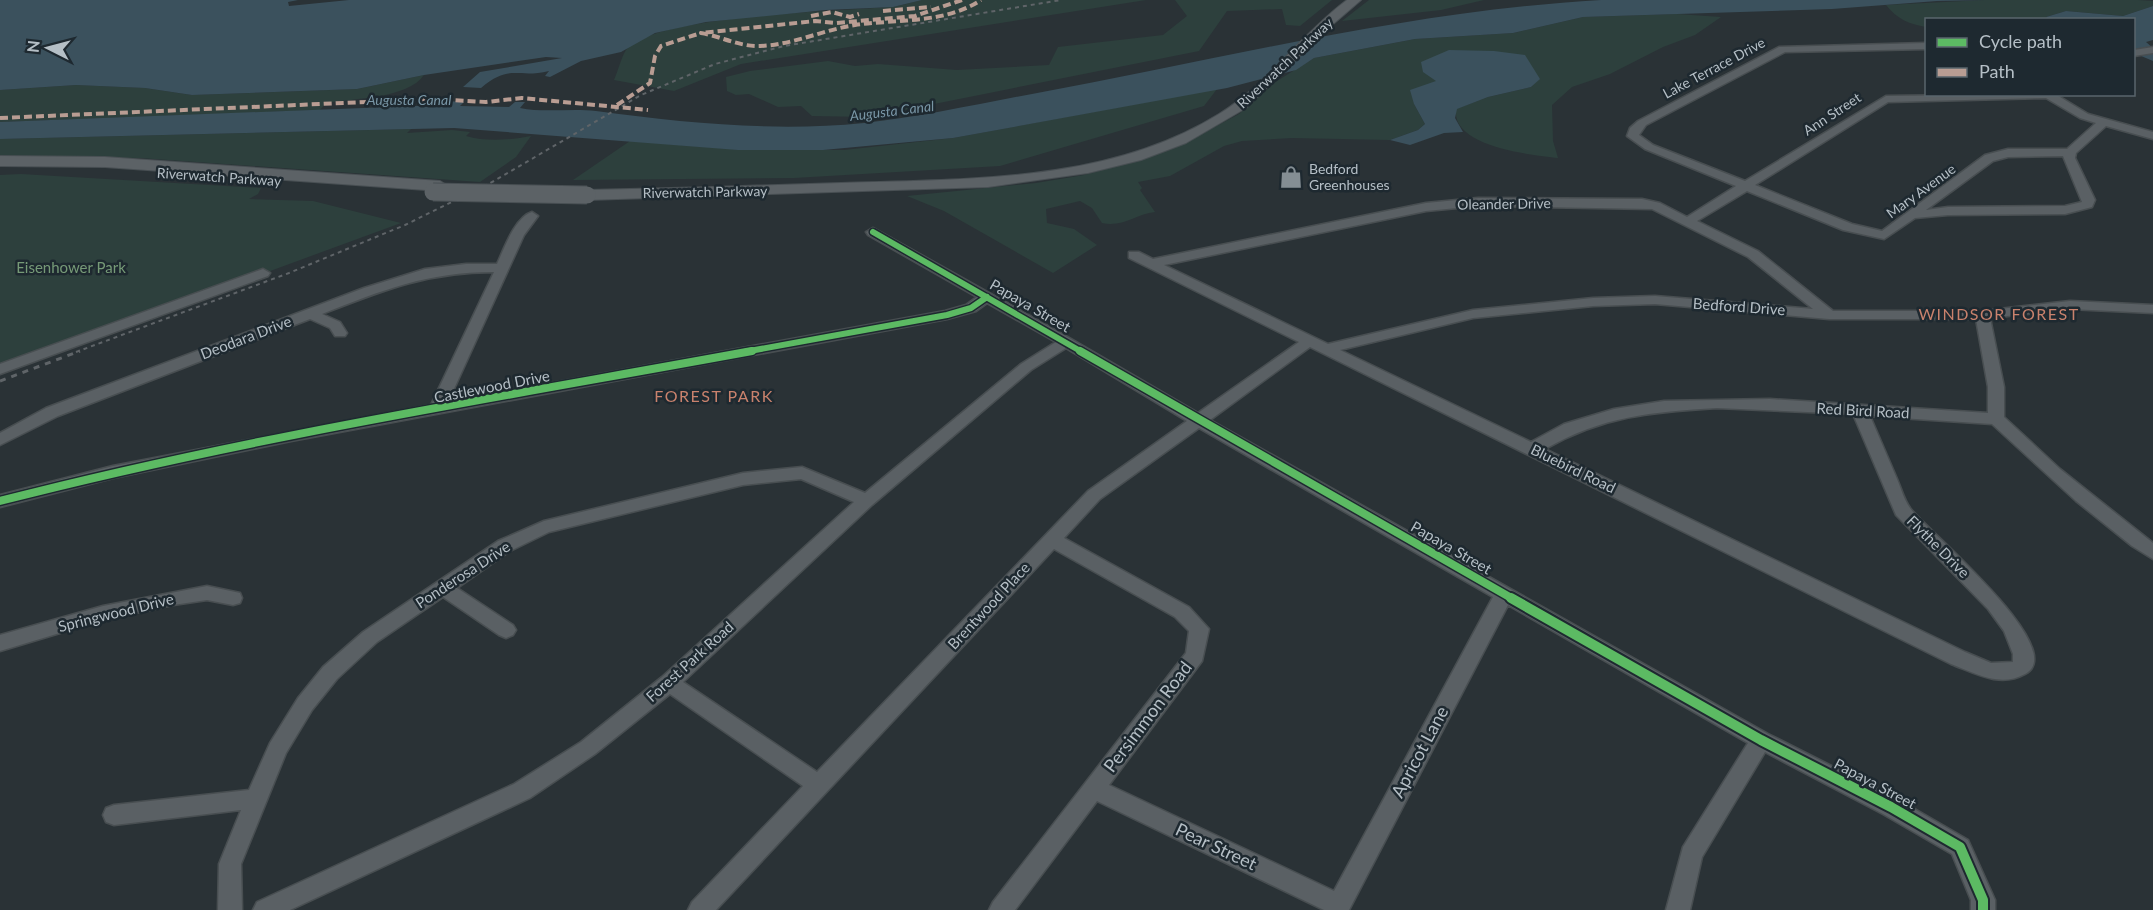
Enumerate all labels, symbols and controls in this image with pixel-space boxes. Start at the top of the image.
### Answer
street label: Riverwatch Parkway [1233,13,1337,111]
north arrow [18,18,78,78]
legend [1925,18,2135,96]
text: Cycle path [1979,30,2062,52]
street label: Lake Terrace Drive [1660,33,1768,102]
text: N [22,39,43,54]
text: Path [1979,60,2015,82]
street label: Ann Street [1800,89,1864,139]
water label: Augusta Canal [366,91,451,108]
water label: Augusta Canal [848,97,935,124]
place label: Bedford Greenhouses [1309,160,1390,193]
street label: Mary Avenue [1883,160,1959,221]
street label: Riverwatch Parkway [156,164,283,189]
shop icon: Bedford Greenhouses [1278,164,1304,190]
street label: Riverwatch Parkway [643,182,768,201]
street label: Oleander Drive [1457,194,1551,213]
park label: Eisenhower Park [16,258,126,276]
street label: Papaya Street [987,275,1075,336]
street label: Bedford Drive [1692,294,1786,318]
district label: WINDSOR FOREST [1918,304,2080,323]
street label: Deodara Drive [198,311,294,363]
street label: Castlewood Drive [432,366,551,406]
district label: FOREST PARK [654,386,774,405]
street label: Red Bird Road [1816,399,1910,421]
street label: Bluebird Road [1528,440,1619,496]
street label: Flythe Drive [1904,511,1974,581]
street label: Papaya Street [1408,517,1496,578]
street label: Ponderosa Drive [412,537,513,611]
street label: Brentwood Place [943,558,1033,652]
street label: Springwood Drive [56,589,175,635]
street label: Forest Park Road [642,617,737,705]
street label: Persimmon Road [1098,657,1196,776]
street label: Apricot Lane [1386,702,1452,801]
street label: Papaya Street [1831,754,1920,813]
street label: Pear Street [1172,818,1261,875]

